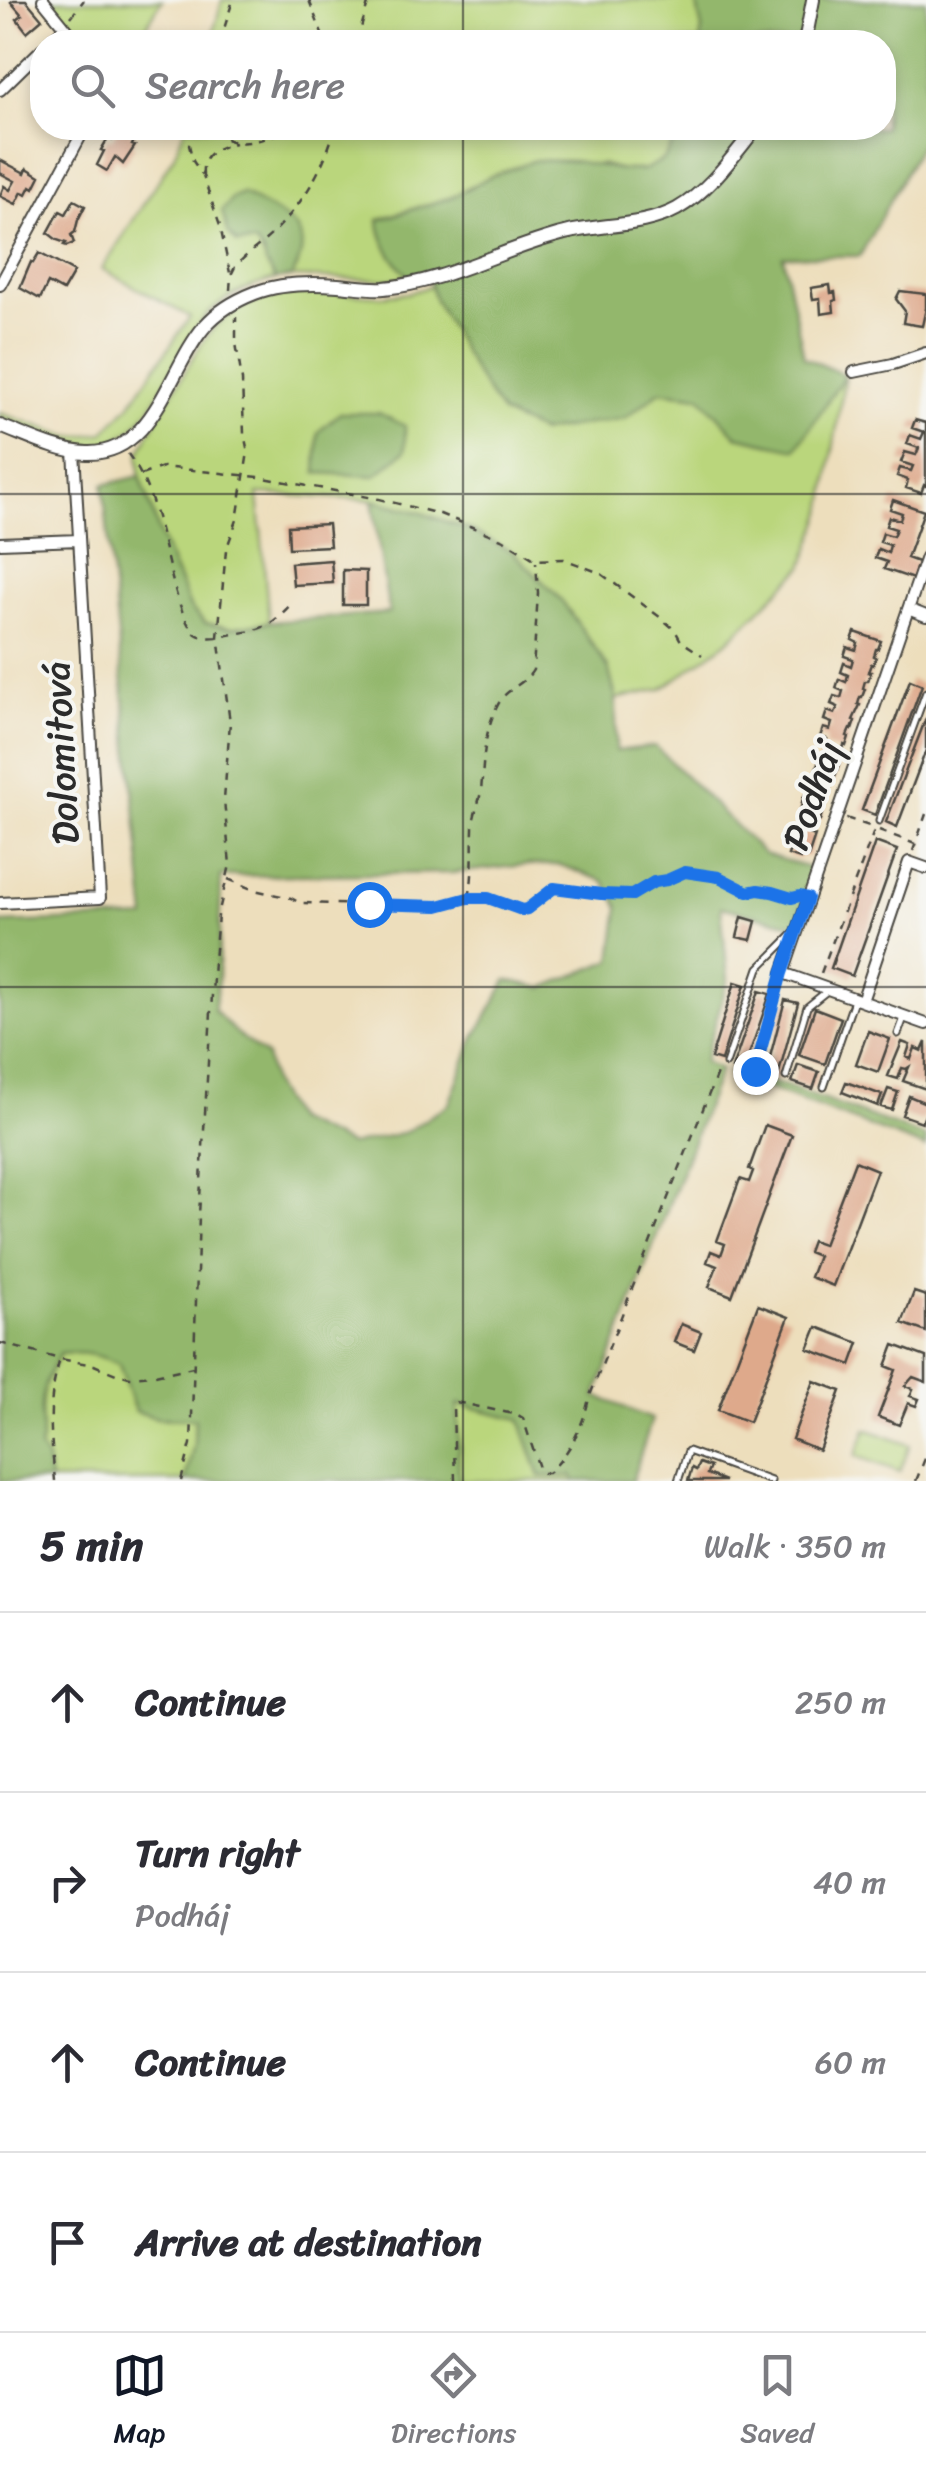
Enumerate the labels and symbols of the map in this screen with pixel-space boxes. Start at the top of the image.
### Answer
street label: Dolomitová [23,660,100,846]
street label: Podháj [762,729,863,859]
route start [347,882,393,928]
route end [733,1049,779,1095]

